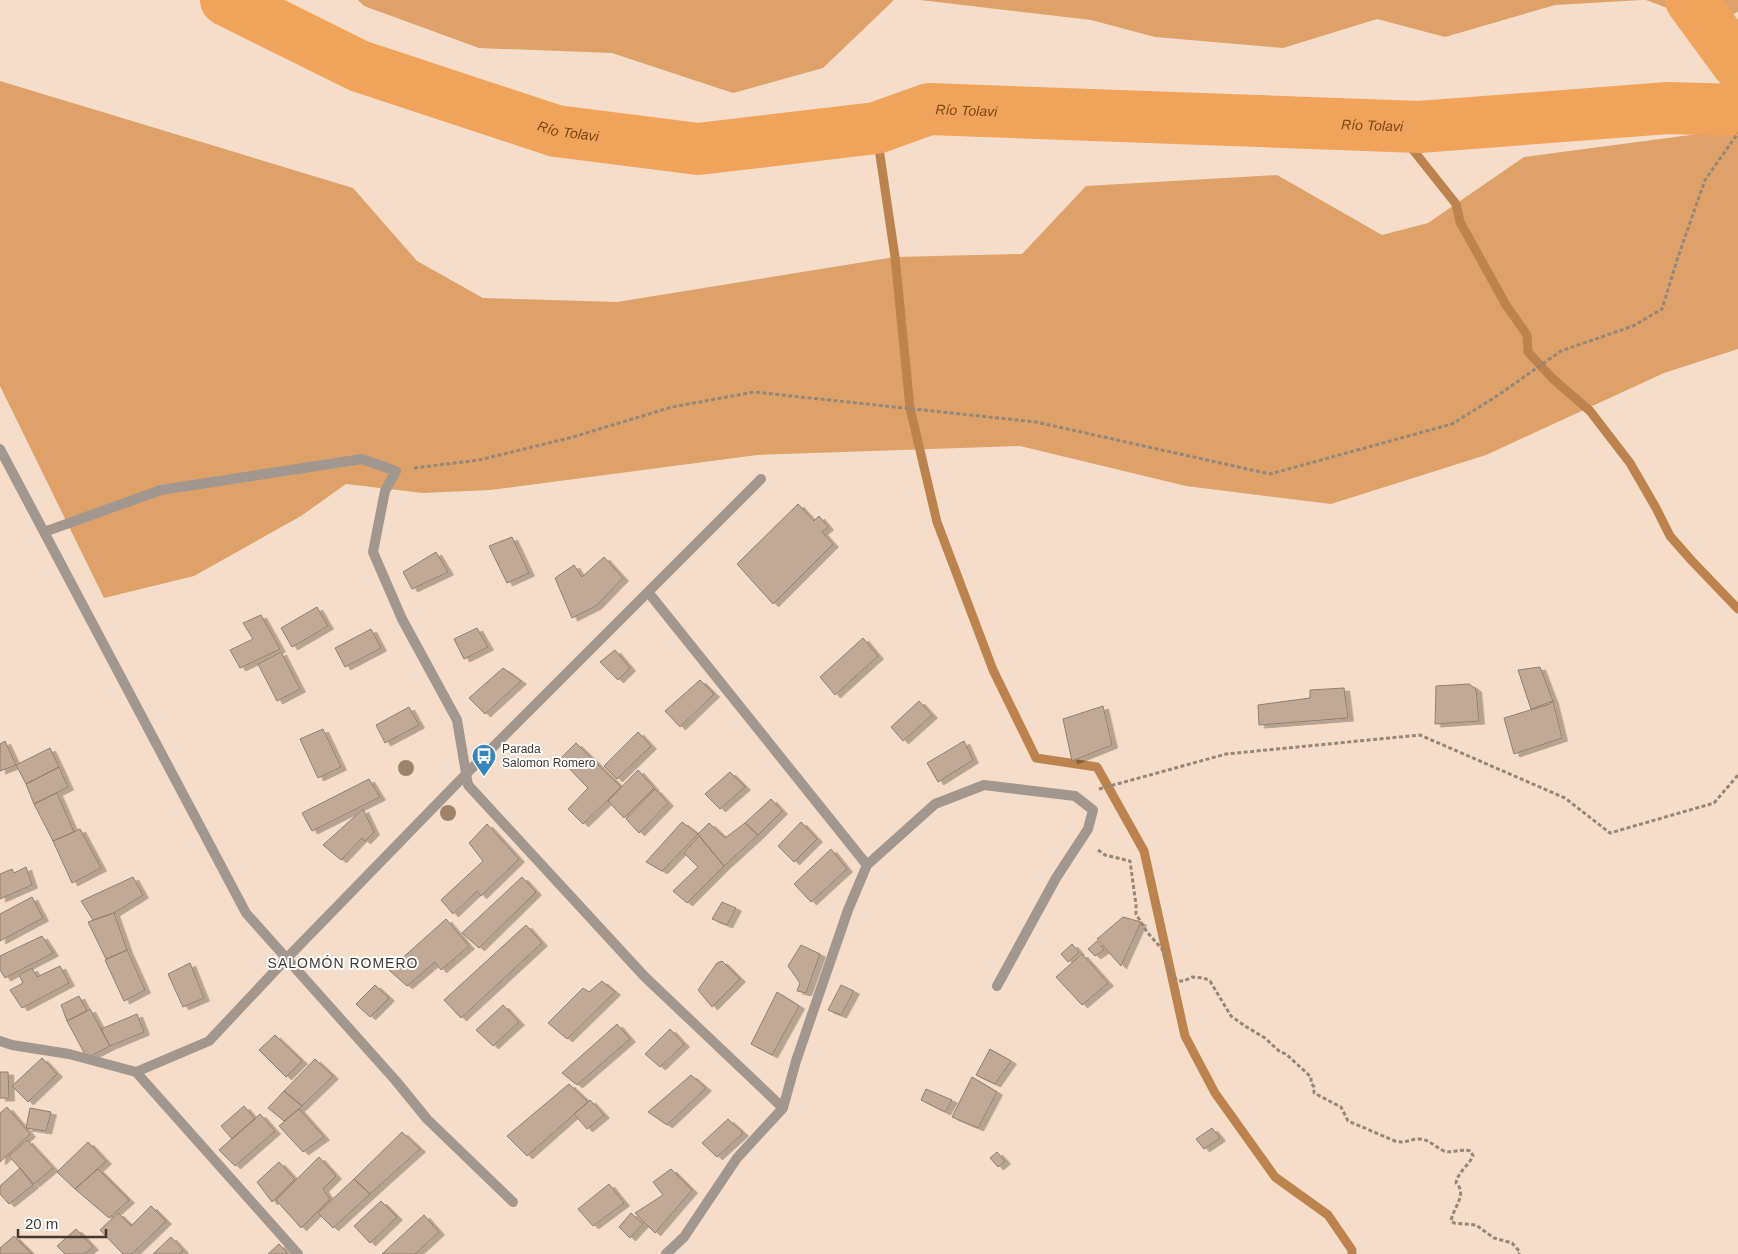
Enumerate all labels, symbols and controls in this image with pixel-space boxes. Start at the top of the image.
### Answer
water label: Río Tolavi [935,101,998,120]
water label: Río Tolavi [1341,116,1404,134]
water label: Río Tolavi [536,118,601,144]
place label: Parada Salomon Romero [502,742,596,770]
bus stop icon: Parada Salomon Romero [471,743,497,777]
district label: SALOMÓN ROMERO [268,955,418,971]
scale bar [18,1206,105,1238]
text: 20 m [25,1215,58,1232]

